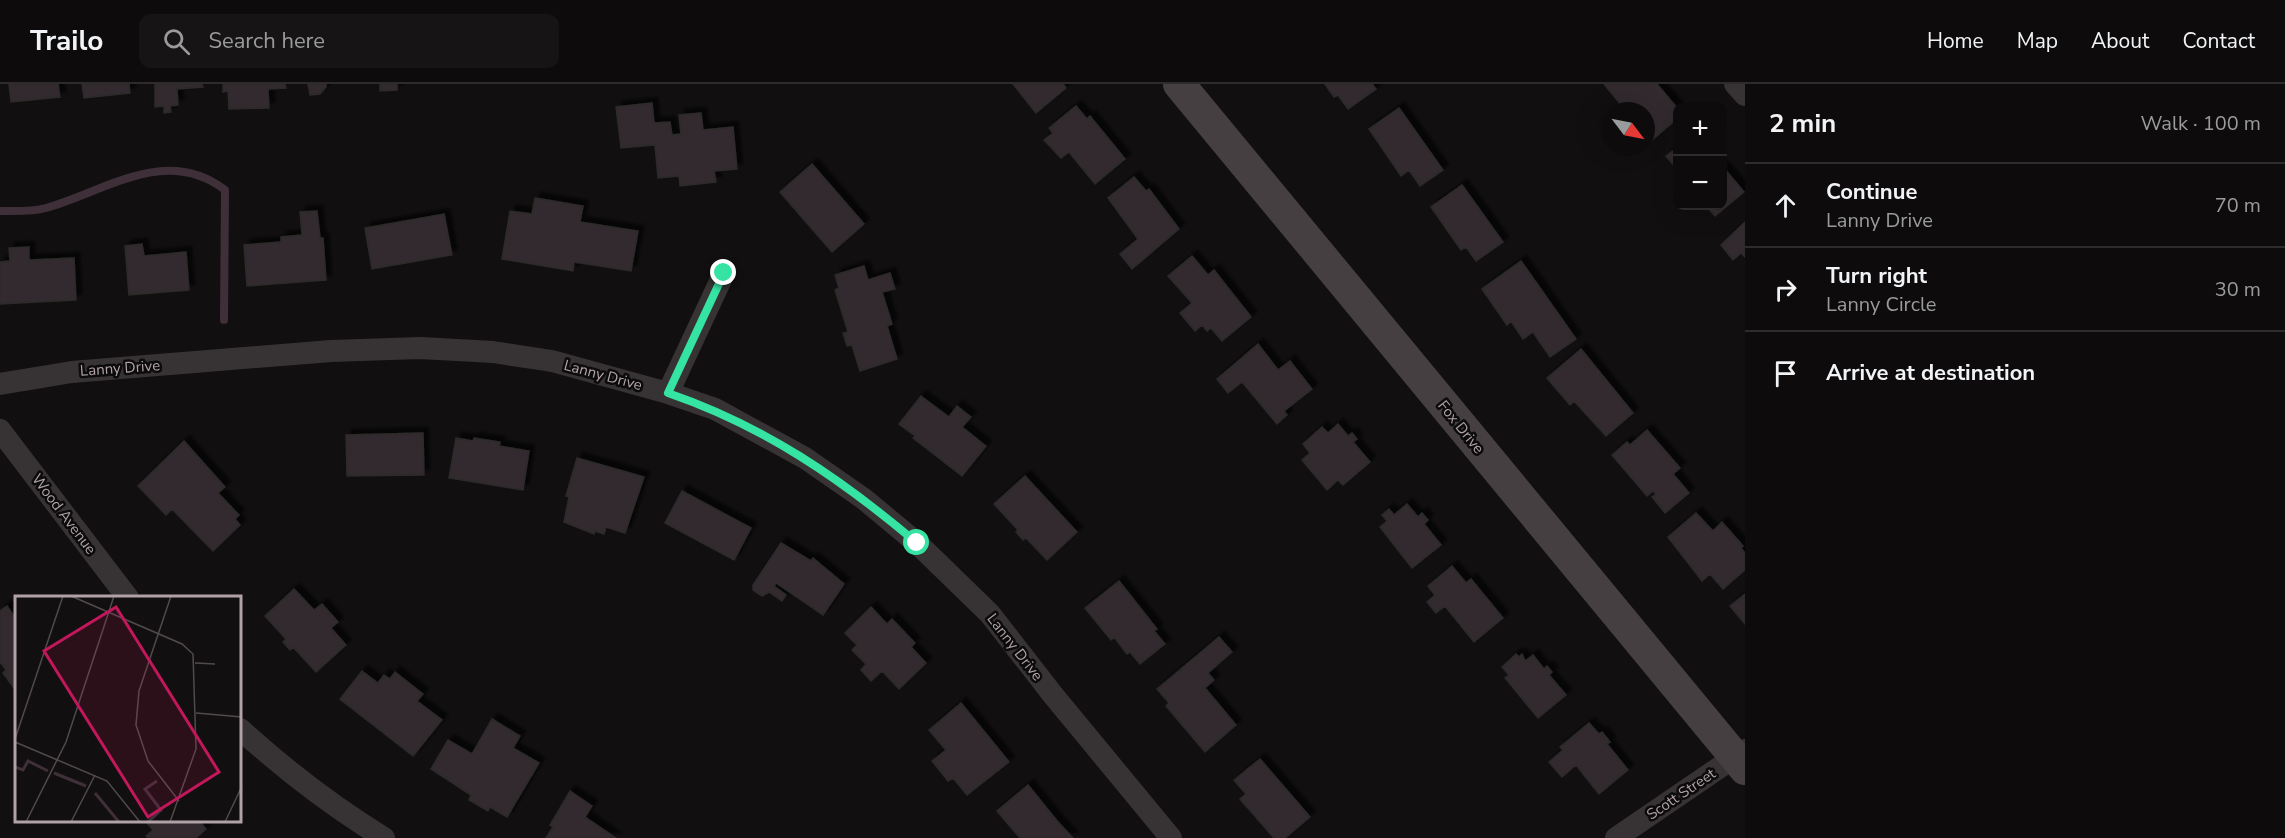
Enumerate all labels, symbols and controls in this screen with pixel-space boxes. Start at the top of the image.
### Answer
search box [139,14,559,68]
text: Trailo [30,22,103,60]
icon: search [160,25,193,58]
text: Search here [208,26,325,56]
text: Home [1927,27,1984,55]
text: Map [2017,27,2058,55]
text: About [2091,27,2149,55]
text: Contact [2182,27,2255,55]
north arrow [1601,102,1655,156]
map controls [1673,102,1727,210]
button: + [1673,102,1727,156]
text: 2 min [1769,106,1836,141]
text: Walk · 100 m [2141,110,2261,137]
button: − [1673,156,1727,210]
text: Continue [1826,177,1917,207]
icon: ahead [1769,189,1802,222]
text: 70 m [2215,192,2261,219]
text: Lanny Drive [1826,207,1933,234]
route end [710,259,736,285]
text: Turn right [1826,261,1927,291]
icon: right [1769,273,1802,306]
text: 30 m [2215,276,2261,303]
text: Lanny Circle [1826,291,1936,318]
street label: Lanny Drive [79,355,161,381]
street label: Lanny Drive [562,355,644,395]
icon: arrive [1769,357,1802,390]
text: Arrive at destination [1826,358,2035,388]
street label: Fox Drive [1433,396,1489,458]
street label: Wood Avenue [27,470,101,558]
route start [903,529,929,555]
inset map [15,596,242,823]
street label: Lanny Drive [982,609,1048,685]
street label: Scott Street [1643,763,1720,824]

